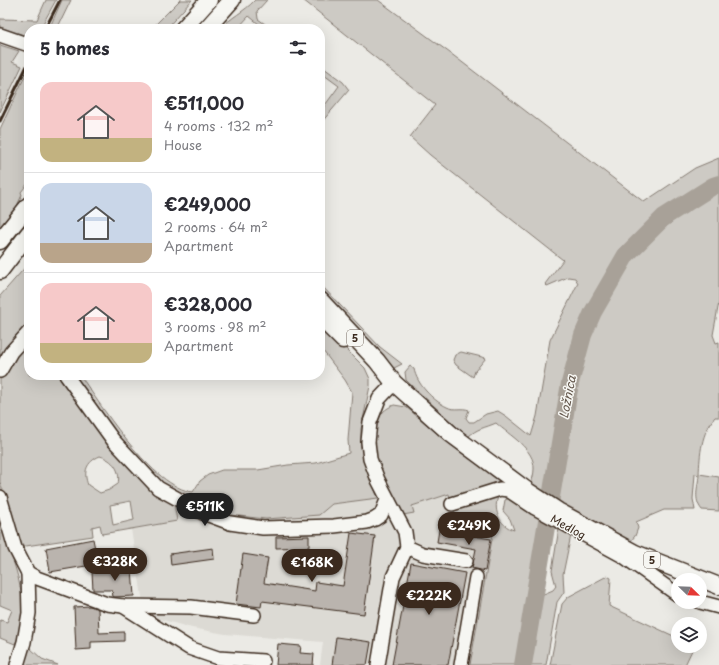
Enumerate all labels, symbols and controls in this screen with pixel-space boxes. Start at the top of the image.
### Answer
text: 5 homes [40,35,110,61]
icon: filters [287,37,309,59]
text: €511,000 [164,90,244,116]
icon: home [72,98,120,146]
text: 4 rooms · 132 m² [164,116,274,135]
text: House [164,135,202,154]
text: €249,000 [164,191,251,217]
icon: home [72,199,120,247]
text: 2 rooms · 64 m² [164,217,268,236]
text: Apartment [164,236,233,255]
text: €328,000 [164,291,252,317]
icon: home [72,299,120,347]
text: 3 rooms · 98 m² [164,317,266,336]
road number: 5 [347,330,363,346]
text: Apartment [164,336,233,355]
water label: Ložnica [554,373,580,420]
pin: €511K [177,493,233,527]
text: €511K [185,496,225,515]
street label: Medlog [548,510,589,543]
pin: €249K [441,512,497,546]
text: €249K [447,515,491,534]
pin: €328K [87,548,143,582]
pin: €168K [284,549,340,583]
text: €328K [92,551,138,570]
text: €168K [291,552,333,571]
road number: 5 [644,552,660,568]
north arrow [671,573,707,609]
map controls [671,573,707,653]
pin: €222K [401,582,457,616]
text: €222K [406,585,452,604]
button: layers [671,617,707,653]

